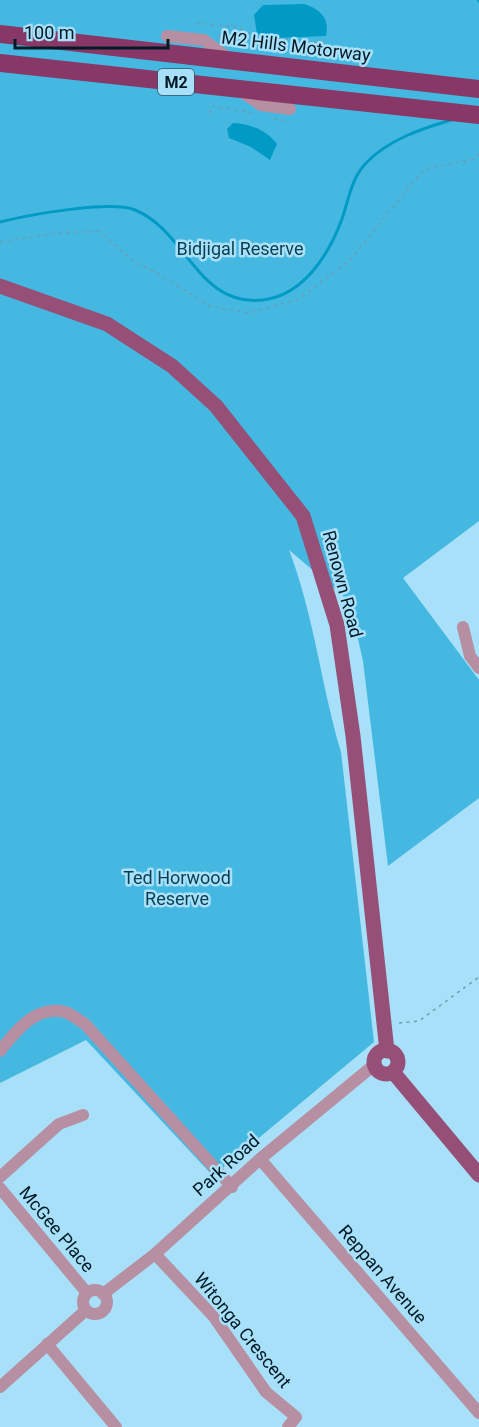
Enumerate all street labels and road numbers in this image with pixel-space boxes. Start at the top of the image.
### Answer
street label: M2 Hills Motorway [220,26,372,66]
road number: M2 [158,69,194,95]
street label: Renown Road [319,528,367,640]
street label: Park Road [188,1130,264,1200]
street label: McGee Place [15,1182,99,1276]
street label: Reppan Avenue [334,1220,432,1328]
street label: Witonga Crescent [190,1268,296,1392]

